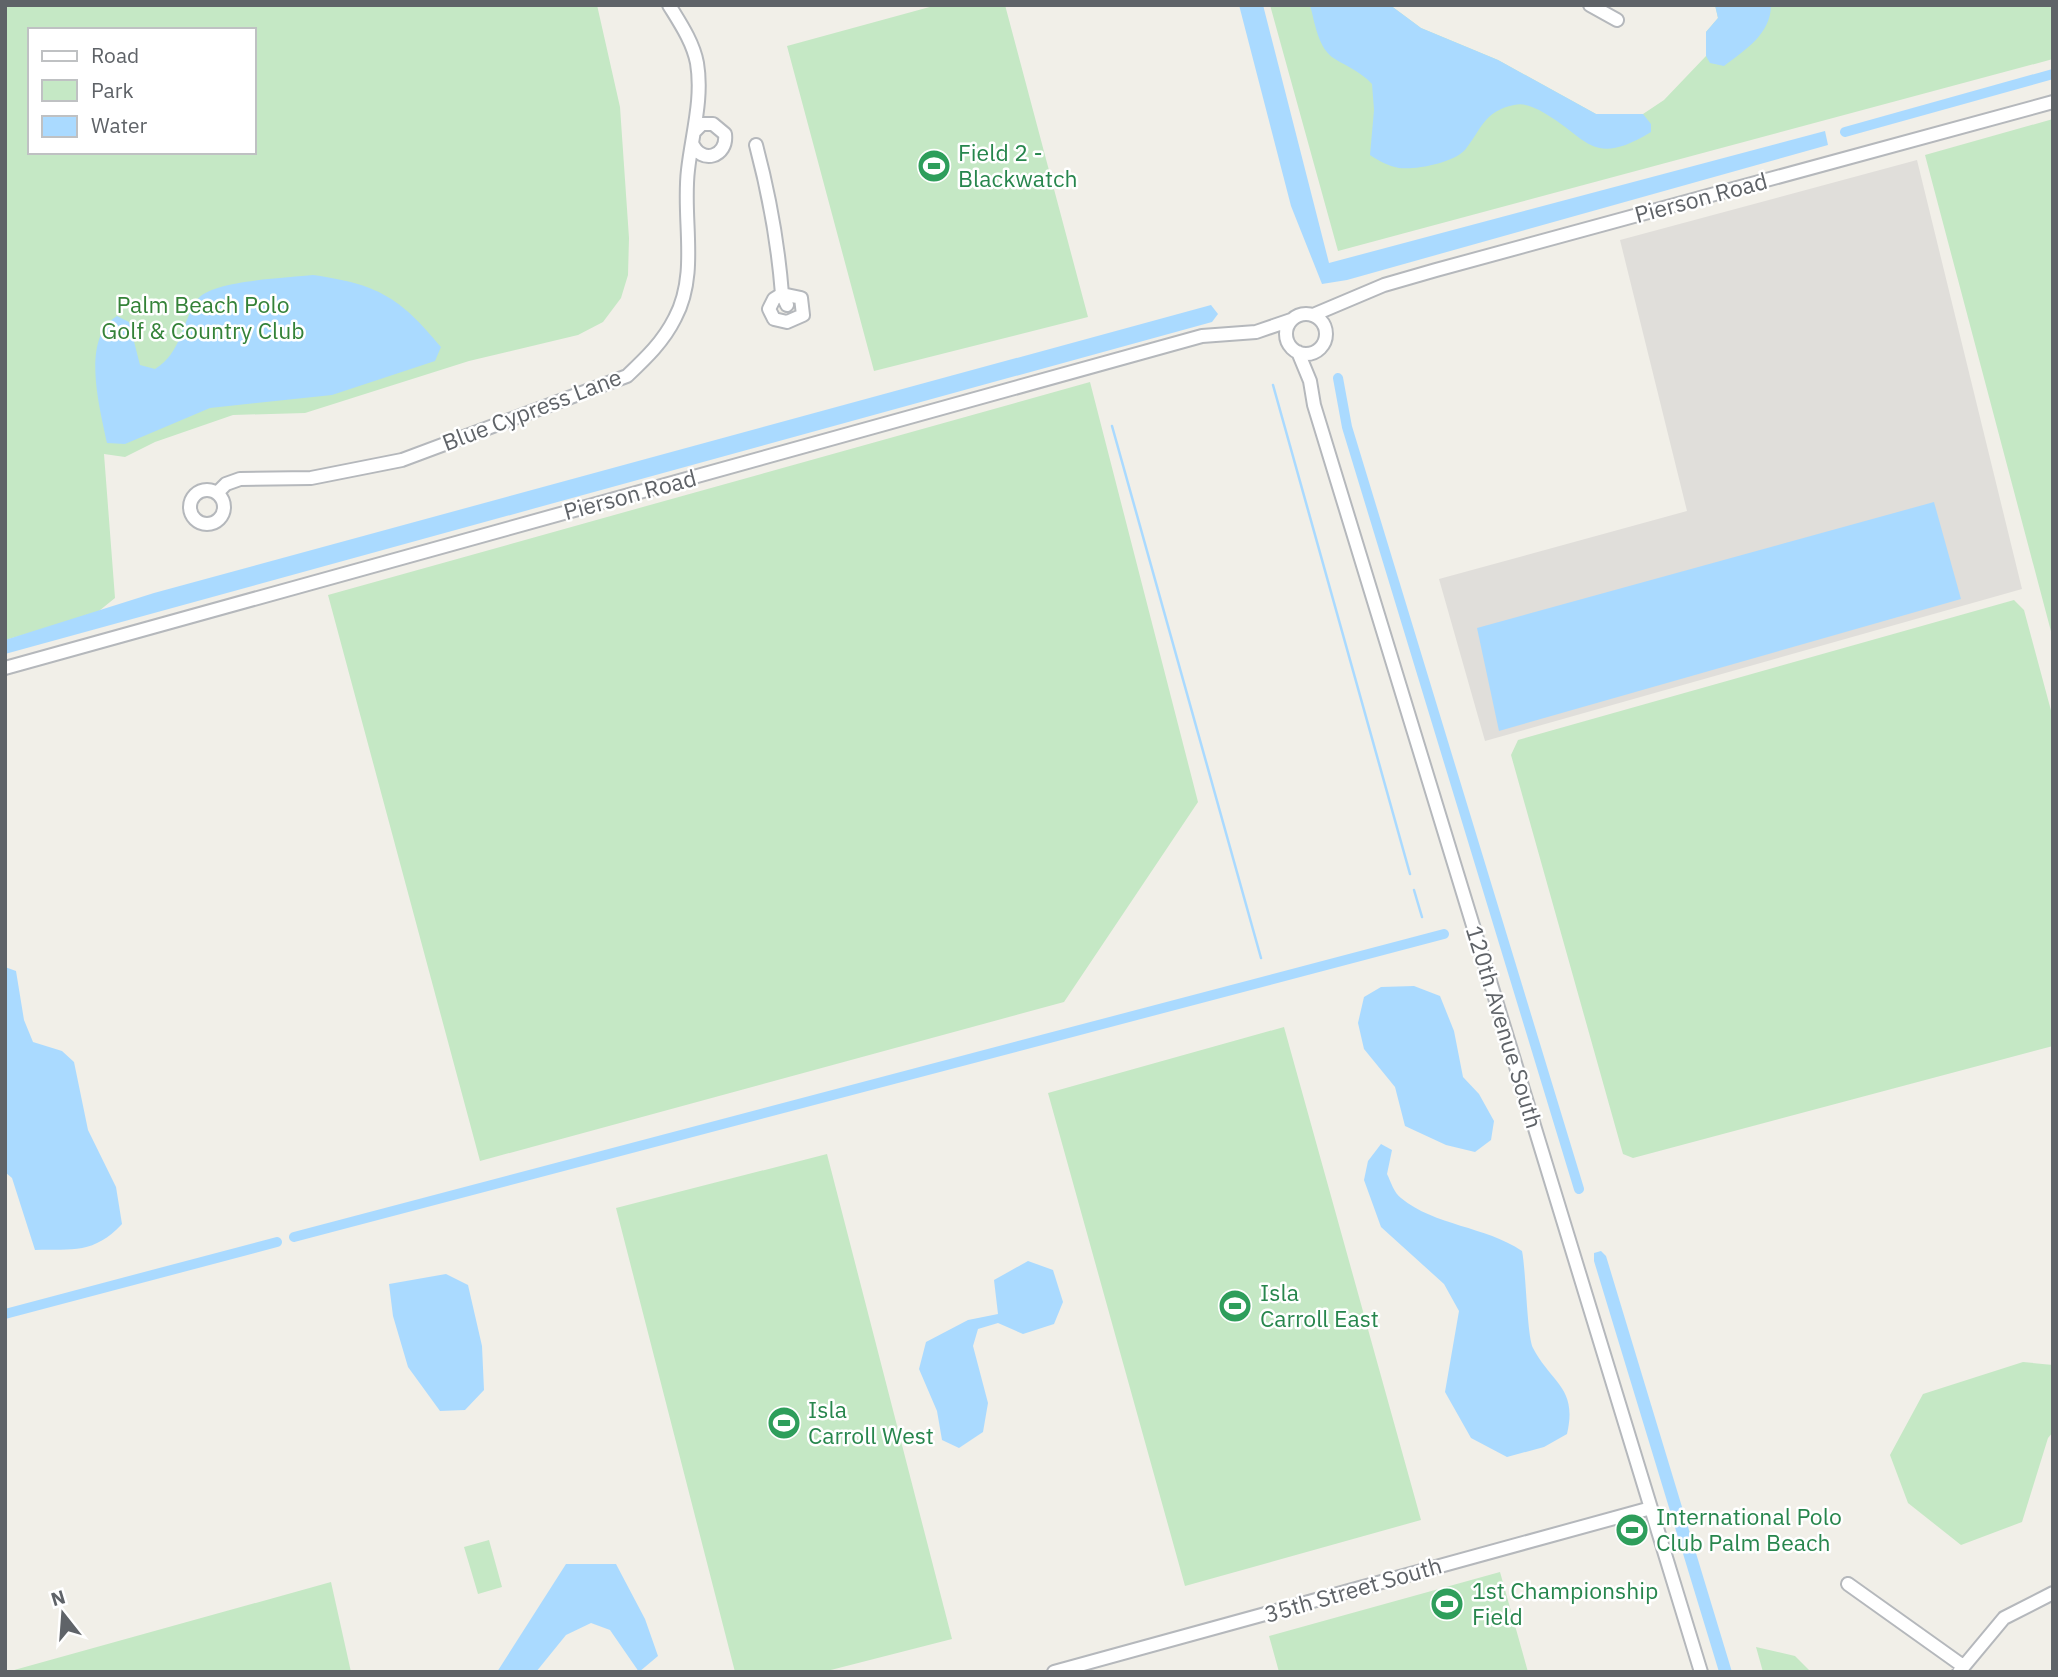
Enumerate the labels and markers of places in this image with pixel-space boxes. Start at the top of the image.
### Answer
place label: Field 2 - Blackwatch [958,137,1078,193]
sports icon: Field 2 - Blackwatch [915,147,953,185]
place label: Isla Carroll East [1260,1277,1379,1333]
sports icon: Isla Carroll East [1216,1287,1254,1325]
place label: Isla Carroll West [808,1394,934,1450]
sports icon: Isla Carroll West [765,1404,803,1442]
place label: International Polo Club Palm Beach [1656,1501,1842,1557]
sports icon: International Polo Club Palm Beach [1613,1511,1651,1549]
place label: 1st Championship Field [1472,1575,1658,1631]
sports icon: 1st Championship Field [1428,1585,1466,1623]

